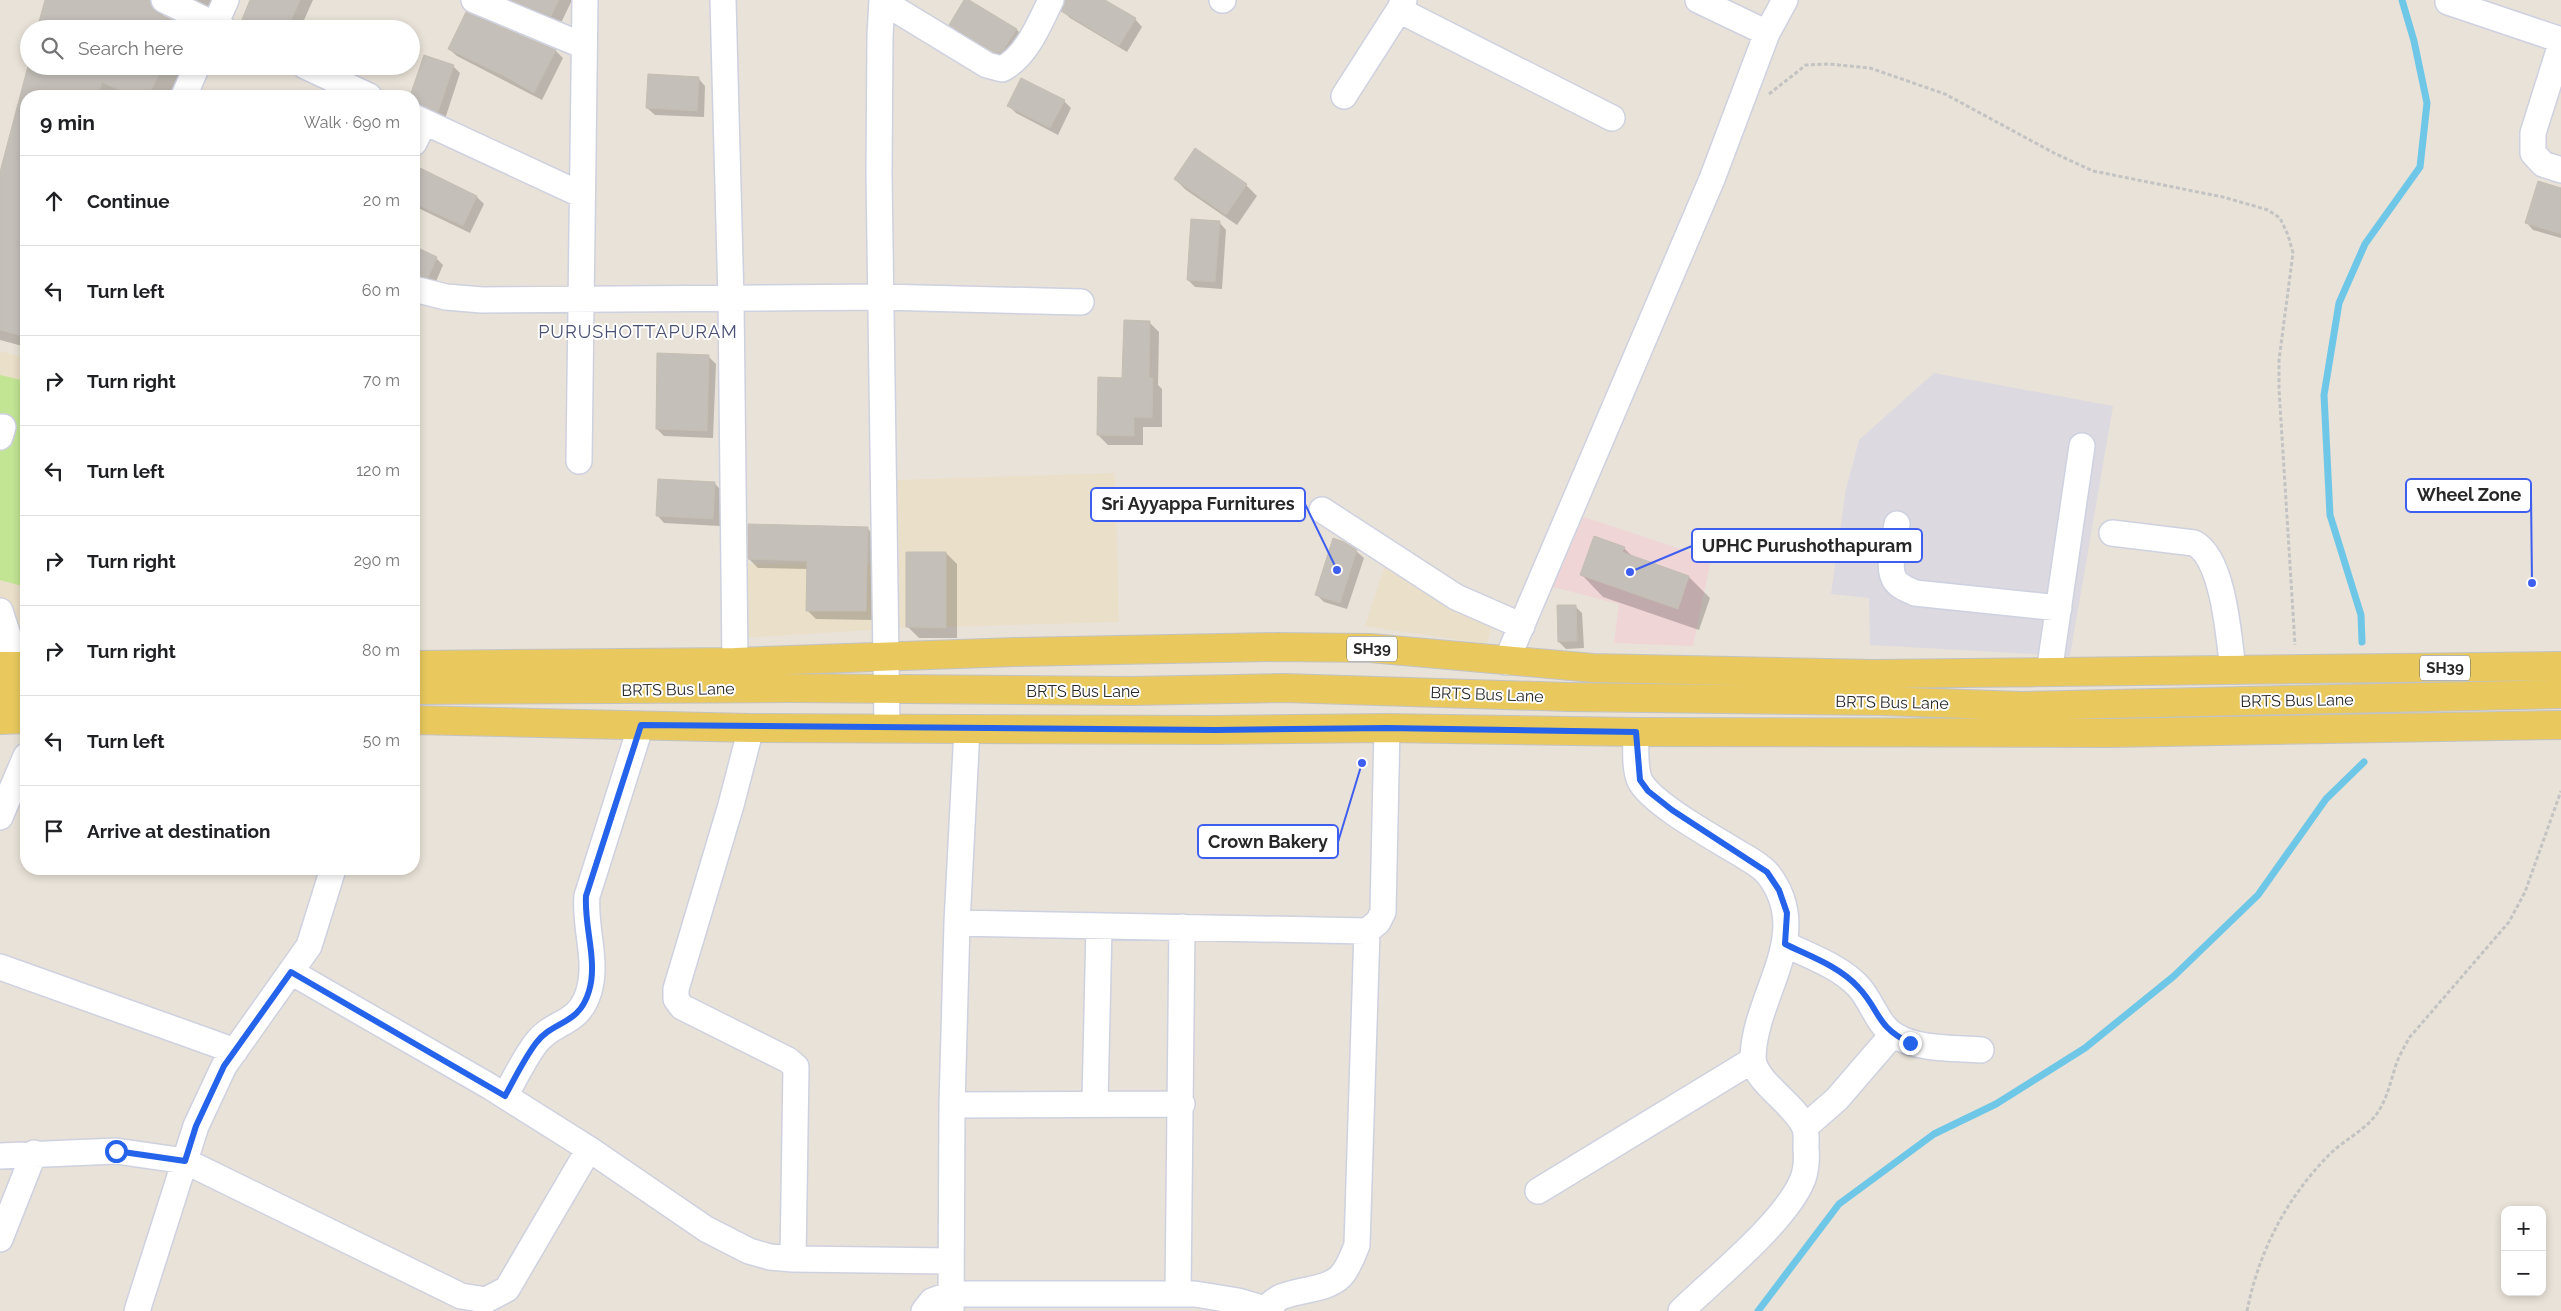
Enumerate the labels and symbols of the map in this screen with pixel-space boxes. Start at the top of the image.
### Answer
district label: PURUSHOTTAPURAM [538,321,738,342]
callout: Wheel Zone [2406,479,2531,512]
text: Wheel Zone [2417,484,2521,505]
callout: Sri Ayyappa Furnitures [1091,488,1305,521]
text: Sri Ayyappa Furnitures [1101,493,1295,514]
callout: UPHC Purushothapuram [1692,529,1922,562]
text: UPHC Purushothapuram [1702,535,1912,556]
road number: SH39 [1347,636,1397,662]
road number: SH39 [2420,656,2470,680]
street label: BRTS Bus Lane [621,679,735,700]
street label: BRTS Bus Lane [1026,682,1140,701]
street label: BRTS Bus Lane [1430,683,1544,706]
street label: BRTS Bus Lane [2240,690,2354,711]
street label: BRTS Bus Lane [1835,692,1949,713]
callout: Crown Bakery [1198,825,1338,858]
text: Crown Bakery [1208,831,1328,852]
route end [1899,1032,1922,1055]
route start [105,1140,128,1163]

